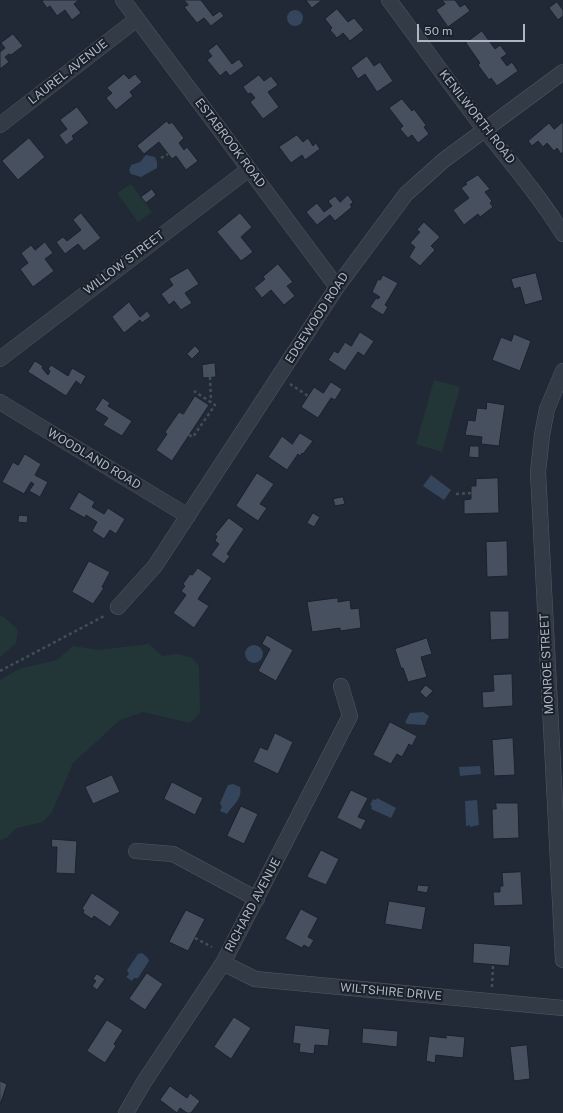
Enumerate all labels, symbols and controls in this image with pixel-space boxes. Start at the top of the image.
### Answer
scale bar [419,16,527,42]
text: 50 m [424,24,452,38]
street label: LAUREL AVENUE [25,37,111,107]
street label: KENILWORTH ROAD [436,67,518,167]
street label: ESTABROOK ROAD [192,96,268,190]
street label: WILLOW STREET [81,228,167,298]
street label: EDGEWOOD ROAD [282,270,352,366]
street label: WOODLAND ROAD [45,425,143,493]
street label: MONROE STREET [537,613,557,715]
street label: RICHARD AVENUE [222,856,284,954]
street label: WILTSHIRE DRIVE [339,980,443,1004]

